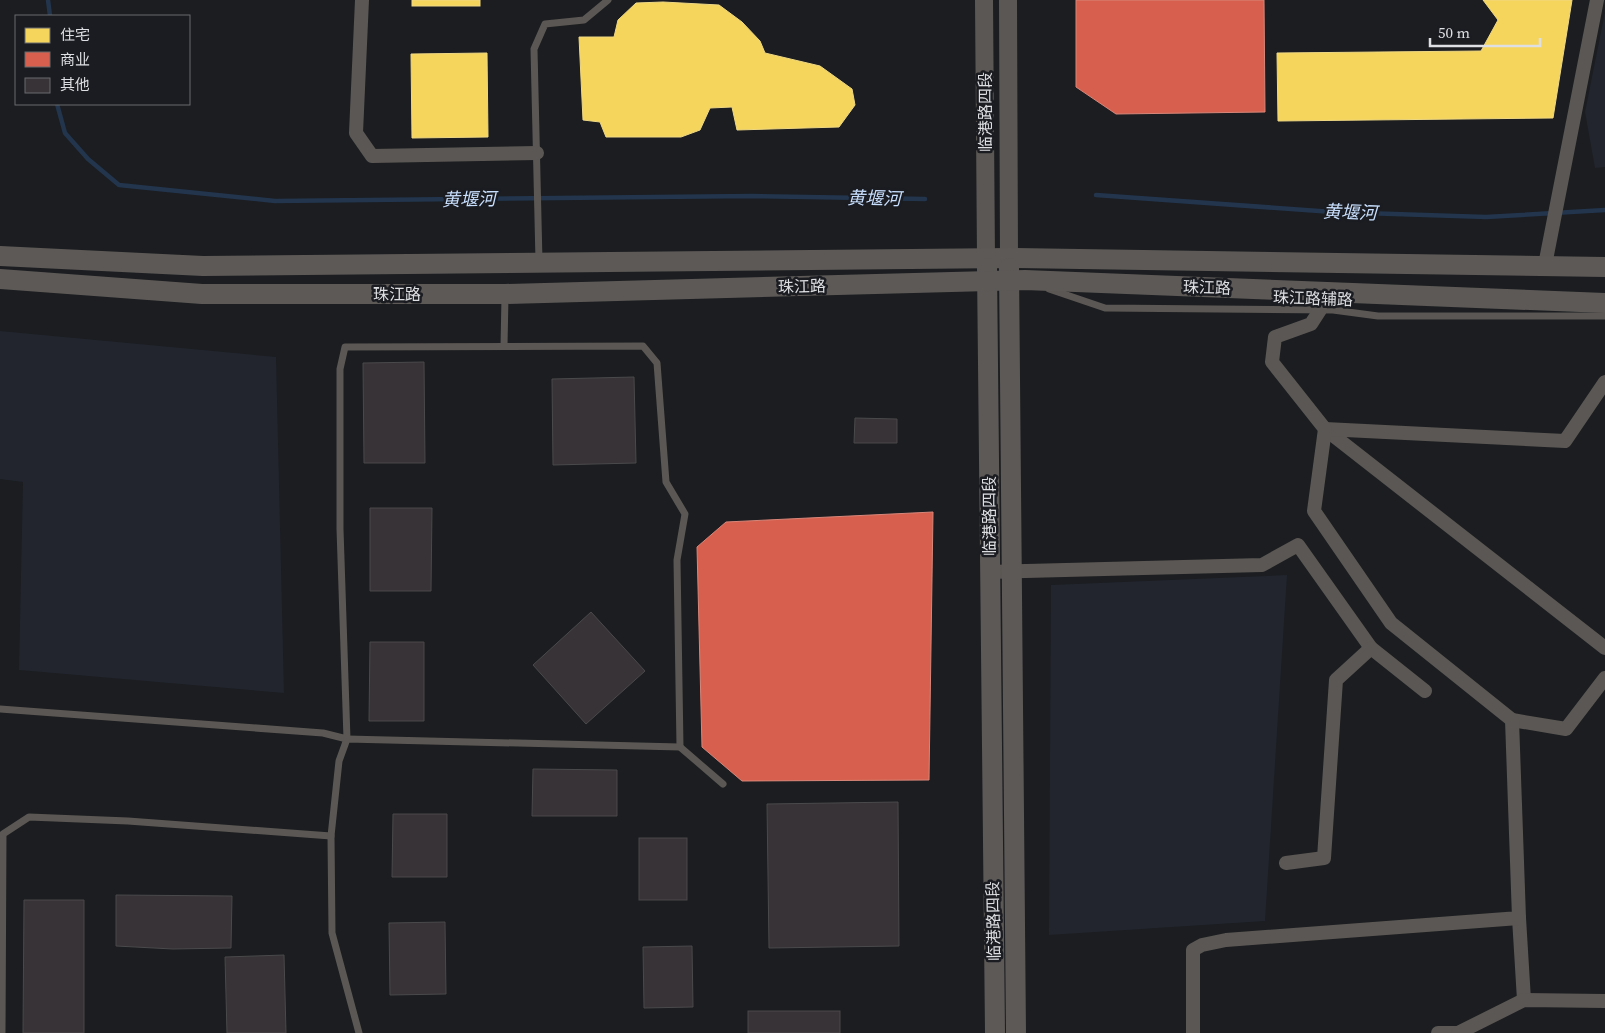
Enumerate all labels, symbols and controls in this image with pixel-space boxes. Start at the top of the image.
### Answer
legend [15,15,190,105]
scale bar [1430,15,1540,47]
text: 50 m [1438,22,1470,43]
text: 住宅 [60,24,90,45]
text: 商业 [60,49,90,70]
street label: 临港路四段 [974,72,996,152]
text: 其他 [60,74,90,95]
water label: 黄堰河 [847,185,904,211]
water label: 黄堰河 [442,186,499,212]
water label: 黄堰河 [1323,199,1380,226]
street label: 珠江路 [778,275,826,297]
street label: 珠江路 [1183,275,1231,299]
street label: 珠江路 [373,283,421,305]
street label: 珠江路辅路 [1273,286,1353,310]
street label: 临港路四段 [978,476,1000,556]
street label: 临港路四段 [981,881,1005,961]

